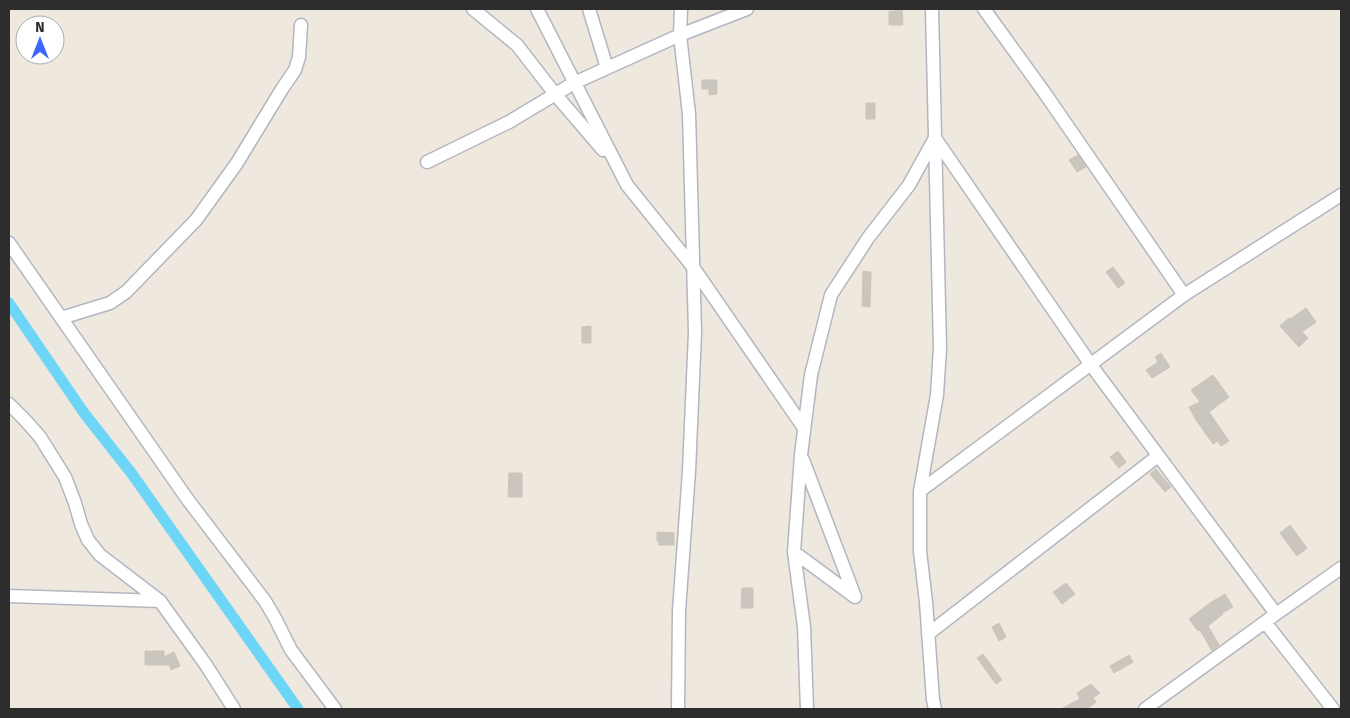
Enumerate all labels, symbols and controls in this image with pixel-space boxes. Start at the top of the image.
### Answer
north arrow [15,15,65,65]
text: N [35,19,45,36]

